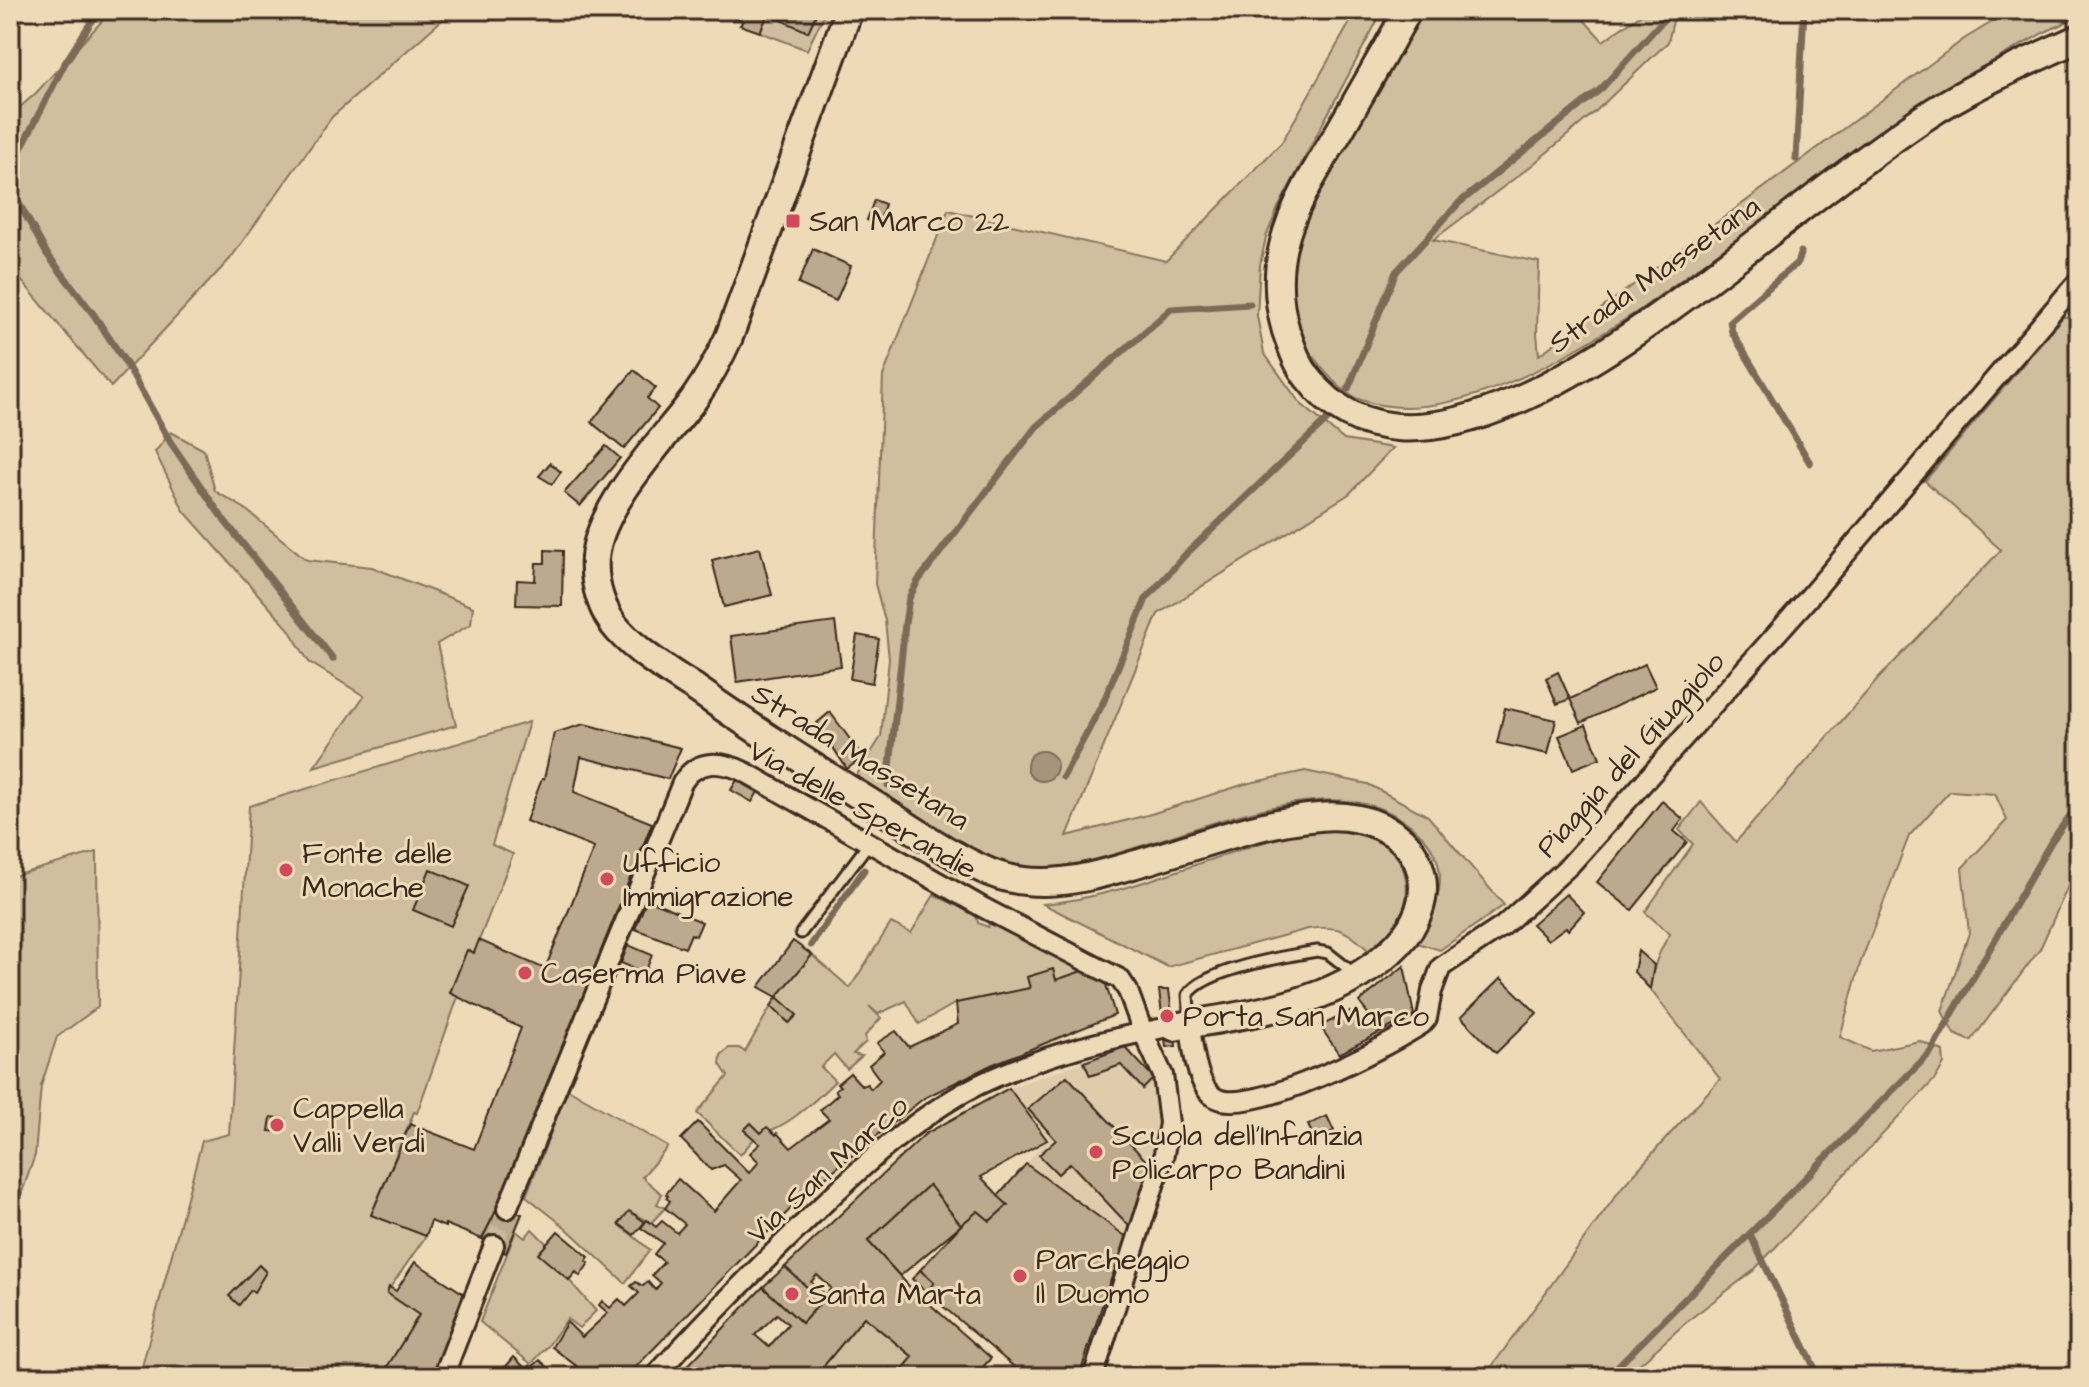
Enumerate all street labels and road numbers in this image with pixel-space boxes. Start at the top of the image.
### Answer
street label: Strada Massetana [1540,186,1769,364]
street label: Piaggia del Giuggiolo [1527,642,1736,868]
street label: Strada Massetana [743,673,978,841]
street label: Via delle Sperandie [741,730,984,890]
street label: Via San Marco [738,1086,918,1254]

